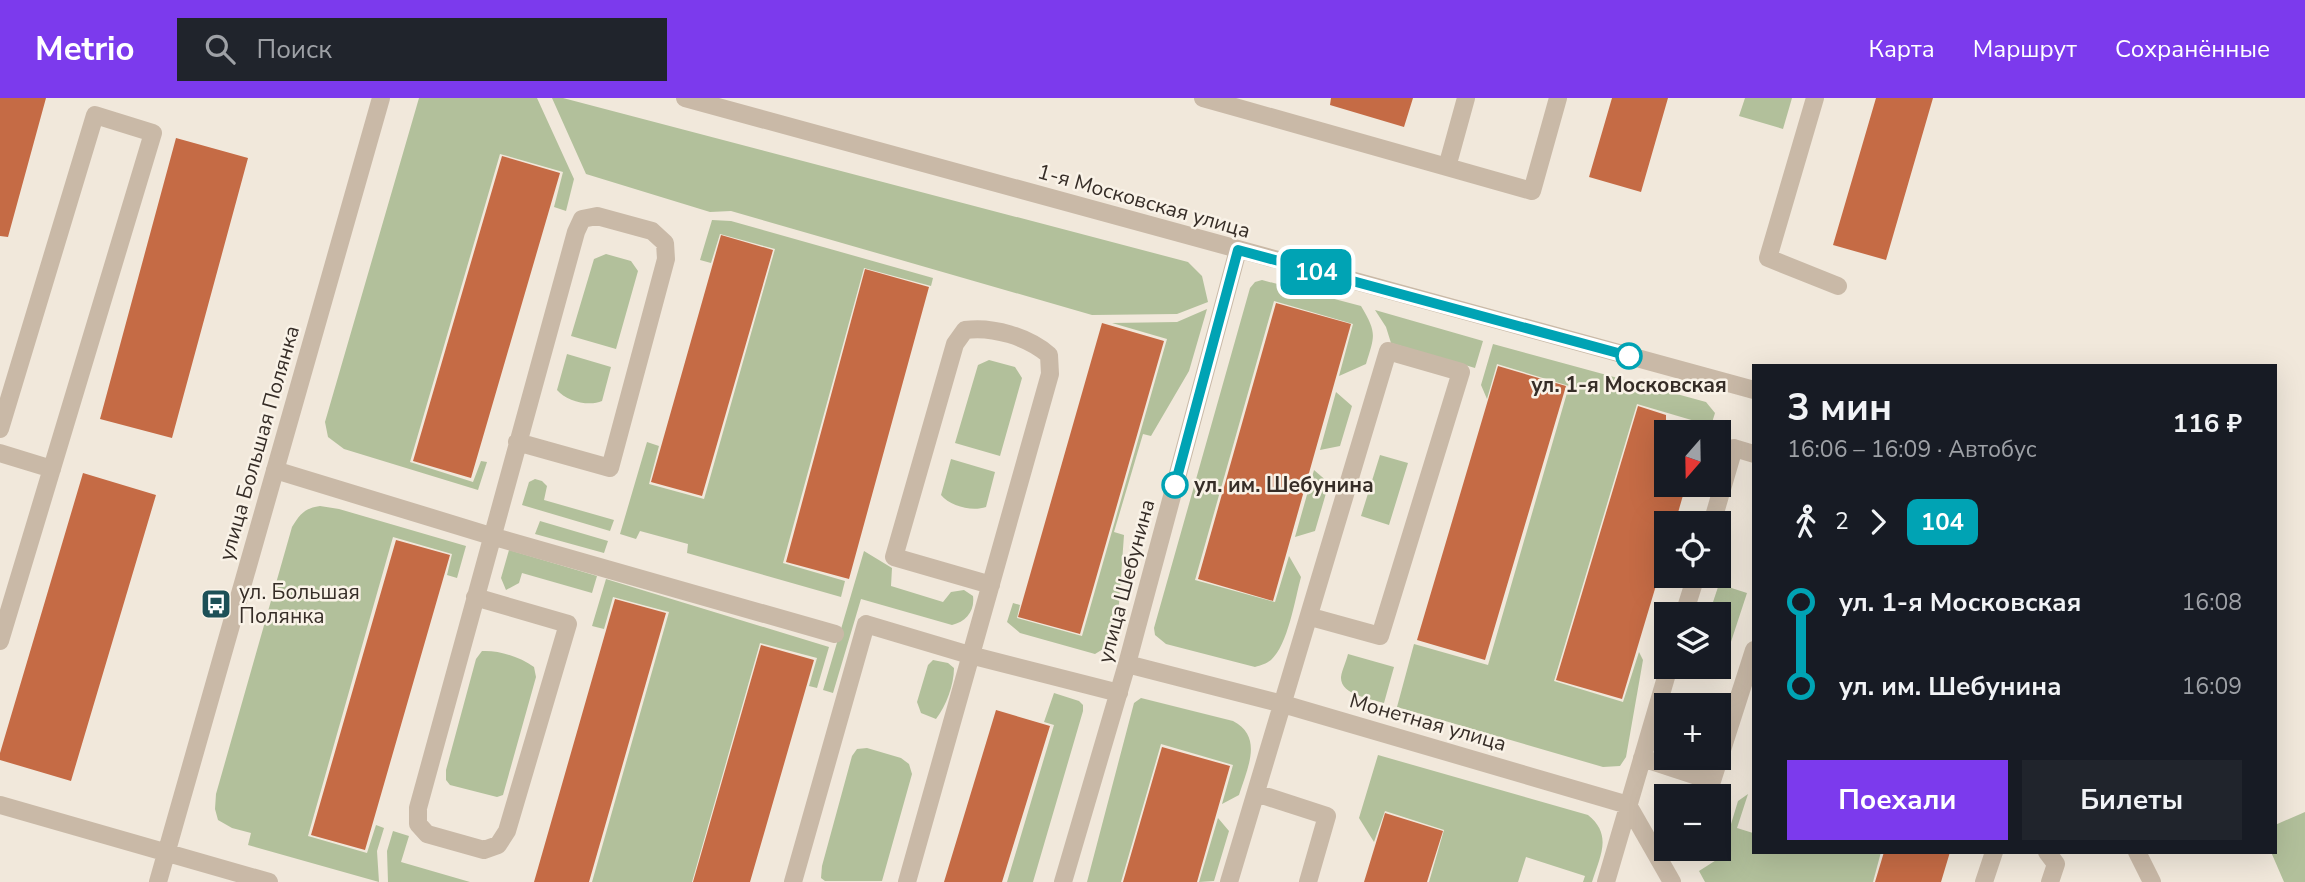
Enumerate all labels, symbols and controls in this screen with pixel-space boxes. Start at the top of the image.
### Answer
search box [177,18,667,81]
text: Metrio [35,27,135,72]
icon: search [201,30,239,68]
text: Поиск [257,32,332,67]
text: Карта [1869,33,1935,65]
text: Маршрут [1973,33,2077,65]
text: Сохранённые [2115,33,2270,65]
street label: 1-я Московская улица [1034,157,1254,245]
line badge: 104 [1276,249,1356,295]
text: 104 [1294,256,1338,288]
street label: улица Большая Полянка [212,322,306,564]
marker: ул. 1-я Московская [1616,343,1642,369]
place label: ул. 1-я Московская [1531,371,1727,399]
text: 3 мин [1787,382,1892,433]
text: 116 ₽ [2173,406,2242,441]
north arrow [1654,420,1731,497]
map controls [1654,420,1731,861]
text: 16:06 – 16:09 · Автобус [1787,434,2037,465]
place label: ул. им. Шебунина [1194,471,1374,499]
marker: ул. им. Шебунина [1162,472,1188,498]
street label: улица Шебунина [1091,496,1161,666]
icon: walk [1787,503,1825,541]
icon: forward [1859,503,1897,541]
text: 2 [1835,506,1849,537]
text: 104 [1921,506,1964,538]
button: locate [1654,511,1731,588]
place label: ул. Большая Полянка [239,578,360,630]
text: ул. 1-я Московская [1839,585,2081,620]
bus stop icon: ул. Большая Полянка [199,587,233,621]
text: 16:08 [2182,587,2242,618]
button: layers [1654,602,1731,679]
text: ул. им. Шебунина [1839,669,2062,704]
text: 16:09 [2182,671,2242,702]
street label: Монетная улица [1346,686,1510,758]
button: + [1654,693,1731,770]
button: Поехали [1787,760,2008,840]
button: Билеты [2022,760,2242,840]
button: − [1654,784,1731,861]

